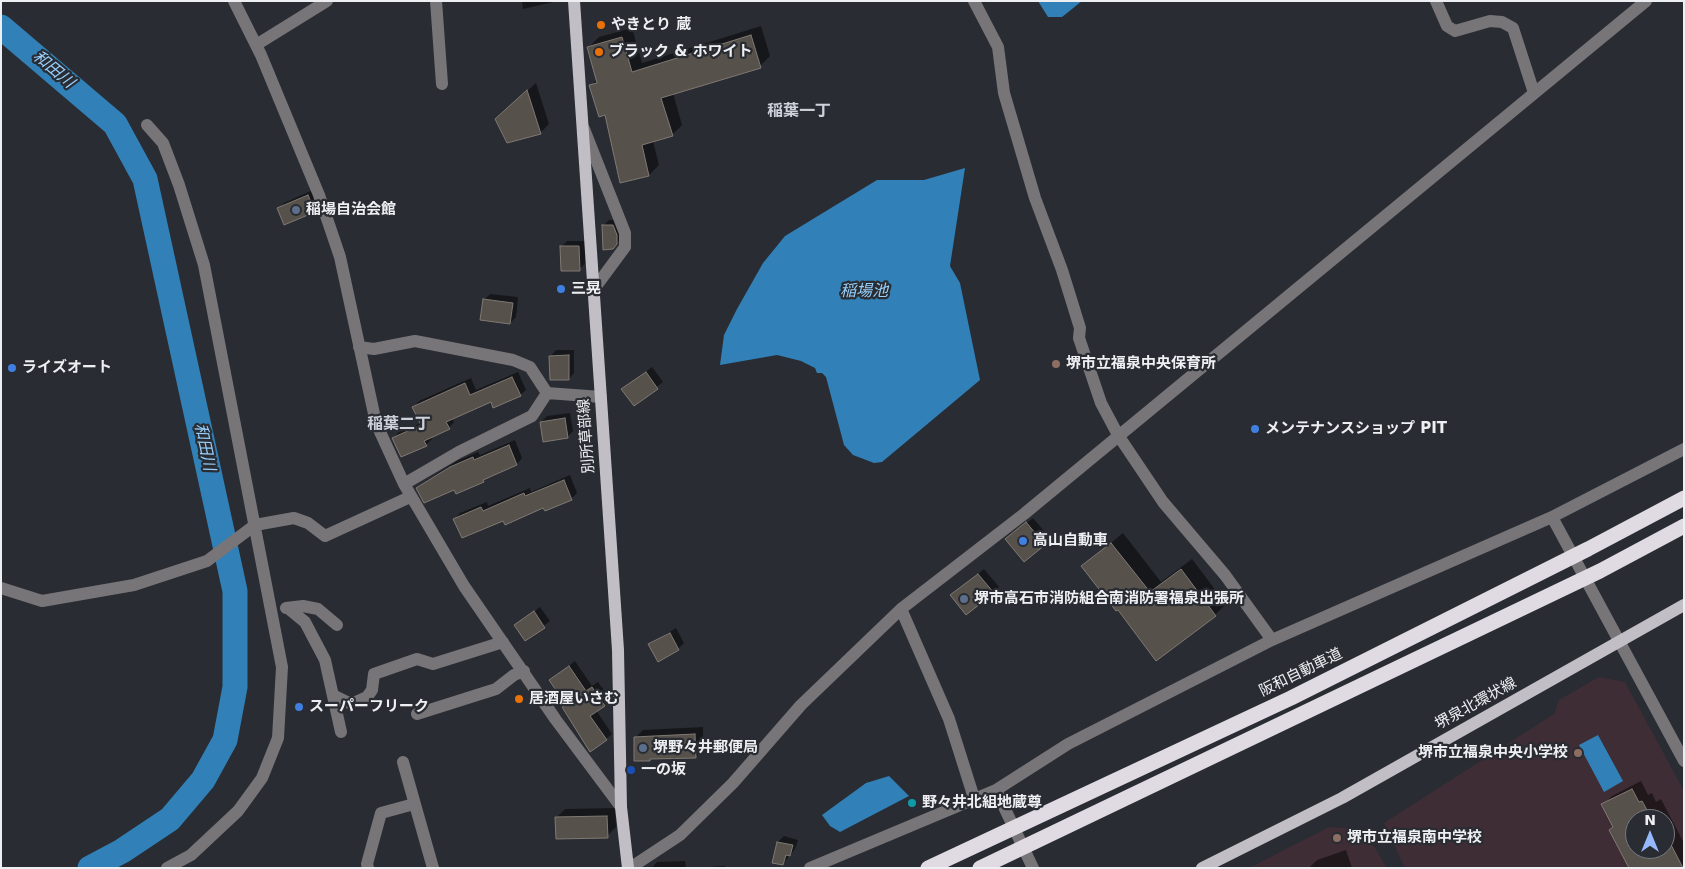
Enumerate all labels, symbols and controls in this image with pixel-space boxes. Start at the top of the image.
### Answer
place label: やきとり 蔵 [611,16,691,34]
marker: やきとり 蔵 [595,19,607,31]
place label: ブラック & ホワイト [609,43,753,61]
marker: ブラック & ホワイト [593,46,605,58]
water label: 和田川 [28,47,78,93]
district label: 稲葉一丁 [767,102,831,122]
place label: 稲場自治会館 [306,201,396,219]
marker: 稲場自治会館 [290,204,302,216]
place label: 三晃 [571,280,601,298]
water label: 稲場池 [840,282,888,302]
marker: 三晃 [555,283,567,295]
place label: 堺市立福泉中央保育所 [1066,355,1216,373]
marker: 堺市立福泉中央保育所 [1050,358,1062,370]
place label: ライズオート [22,359,112,377]
marker: ライズオート [6,362,18,374]
street label: 別所草部線 [575,398,599,474]
district label: 稲葉二丁 [367,415,431,435]
place label: メンテナンスショップ PIT [1265,420,1447,438]
water label: 和田川 [190,422,218,472]
marker: メンテナンスショップ PIT [1249,423,1261,435]
place label: 高山自動車 [1033,532,1108,550]
marker: 高山自動車 [1017,535,1029,547]
place label: 堺市高石市消防組合南消防署福泉出張所 [974,590,1244,608]
marker: 堺市高石市消防組合南消防署福泉出張所 [958,593,970,605]
street label: 阪和自動車道 [1257,645,1345,701]
street label: 堺泉北環状線 [1432,674,1520,734]
place label: 居酒屋いさむ [529,690,619,708]
marker: 居酒屋いさむ [513,693,525,705]
place label: スーパーフリーク [309,698,429,716]
marker: スーパーフリーク [293,701,305,713]
place label: 堺野々井郵便局 [653,739,758,757]
marker: 堺野々井郵便局 [637,742,649,754]
place label: 堺市立福泉中央小学校 [1418,744,1568,762]
marker: 堺市立福泉中央小学校 [1572,747,1584,759]
place label: 一の坂 [641,761,686,779]
marker: 一の坂 [625,764,637,776]
place label: 野々井北組地蔵尊 [922,794,1042,812]
marker: 野々井北組地蔵尊 [906,797,918,809]
north arrow [1625,809,1675,859]
text: N [1644,812,1656,828]
place label: 堺市立福泉南中学校 [1347,829,1482,847]
marker: 堺市立福泉南中学校 [1331,832,1343,844]

